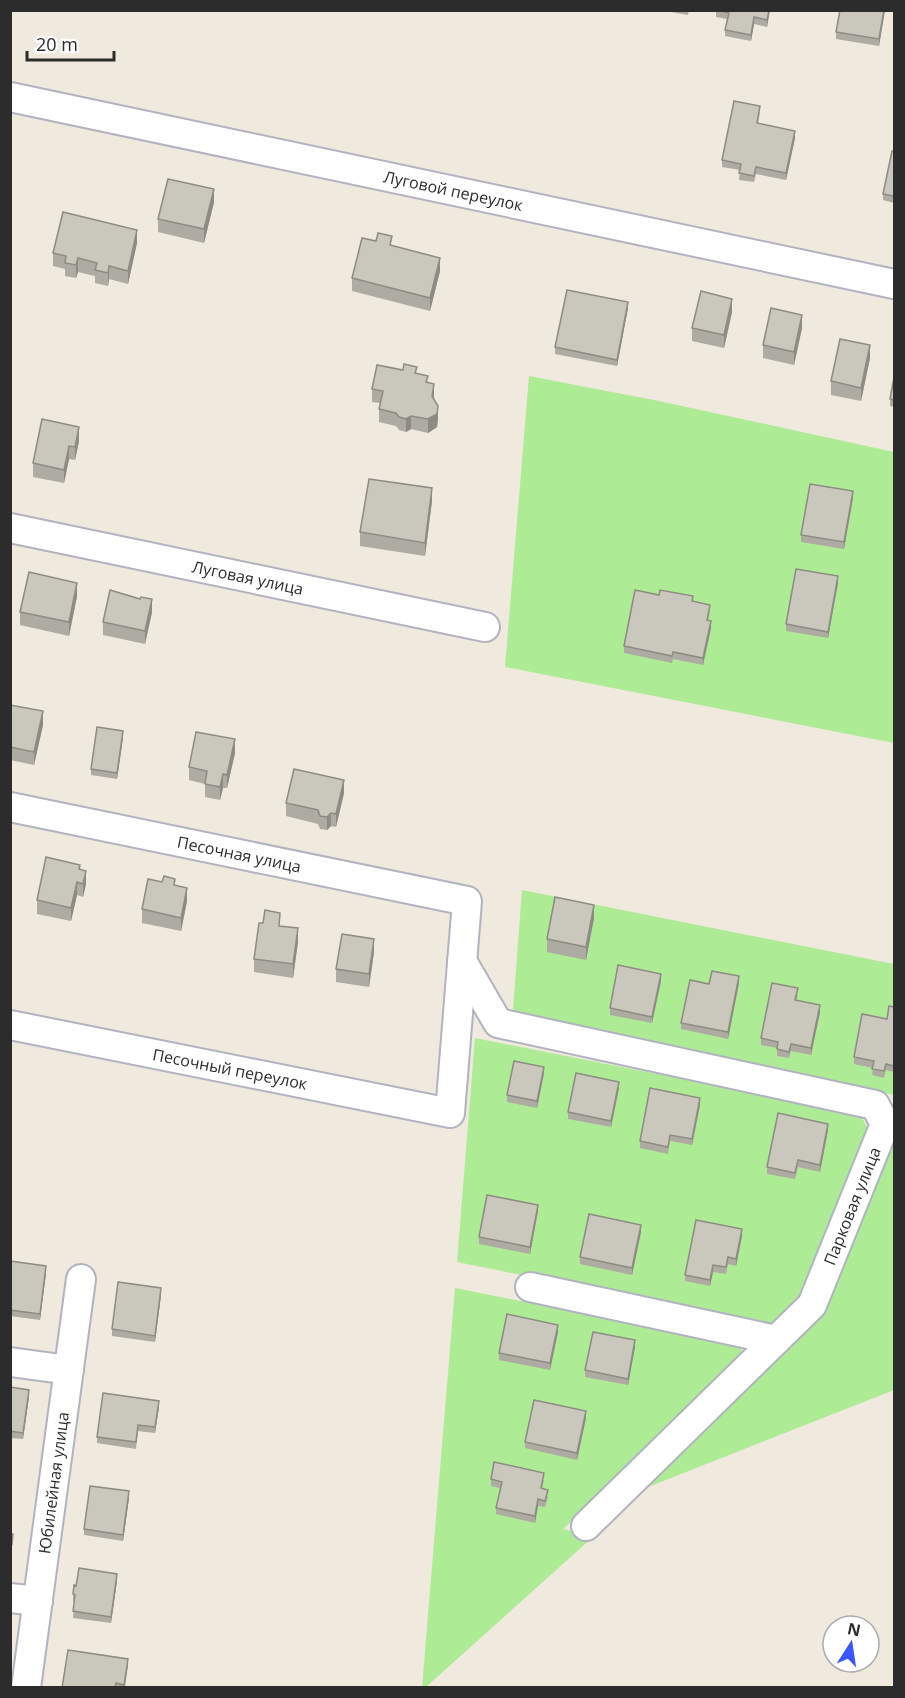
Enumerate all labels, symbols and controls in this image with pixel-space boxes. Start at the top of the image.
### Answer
scale bar [27,24,114,62]
text: 20 m [36,32,78,56]
street label: Луговой переулок [382,165,525,216]
street label: Луговая улица [190,555,306,600]
street label: Песочная улица [175,831,303,878]
street label: Песочный переулок [151,1043,310,1095]
street label: Парковая улица [818,1144,886,1268]
street label: Юбилейная улица [33,1410,74,1555]
north arrow [821,1614,881,1674]
text: N [845,1617,863,1641]

